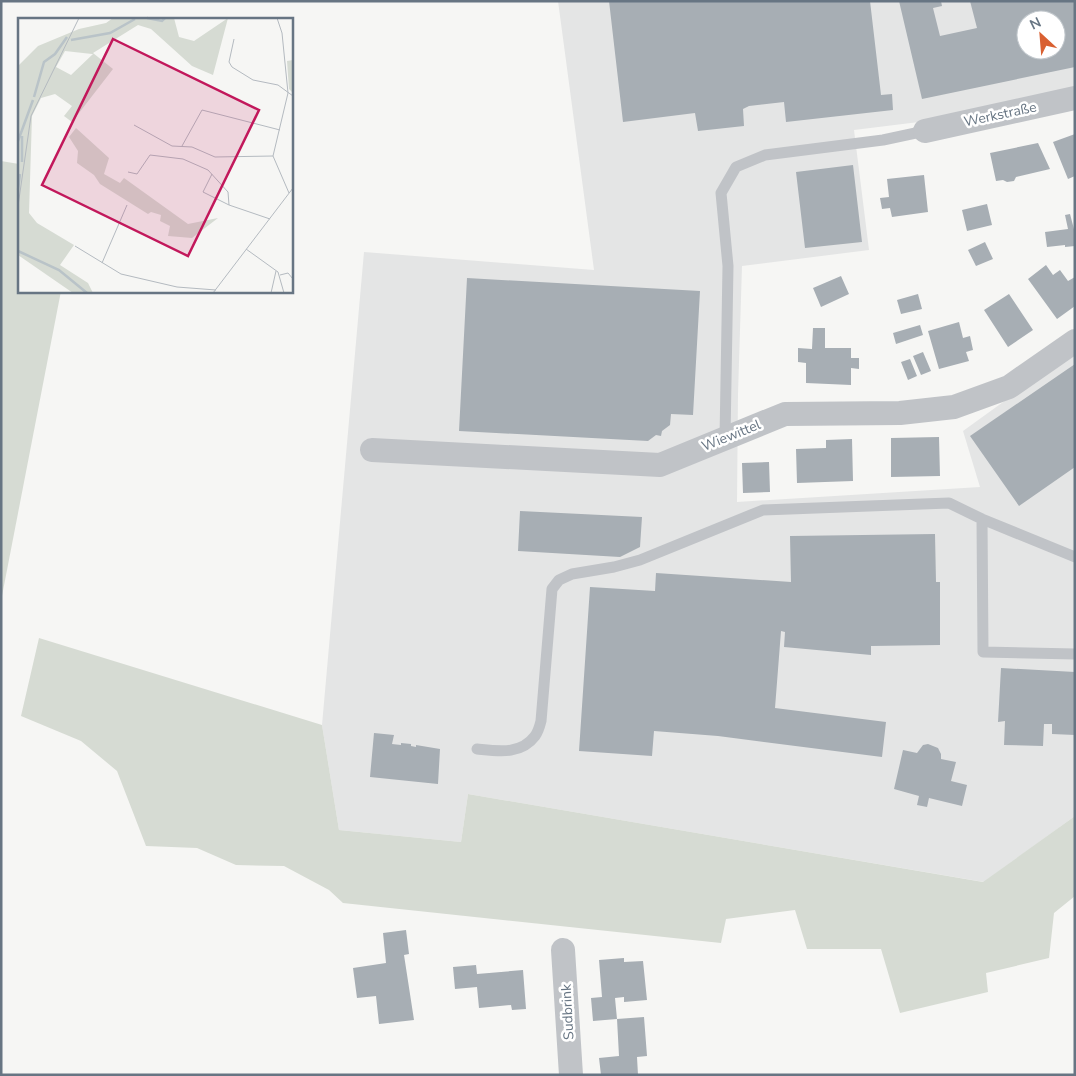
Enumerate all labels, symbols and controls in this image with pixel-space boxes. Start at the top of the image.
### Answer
north arrow [1016,10,1066,60]
text: N [1027,13,1044,35]
inset map [18,18,292,292]
street label: Werkstraße [962,98,1038,131]
street label: Wiewittel [699,415,764,456]
street label: Sudbrink [556,983,578,1040]

